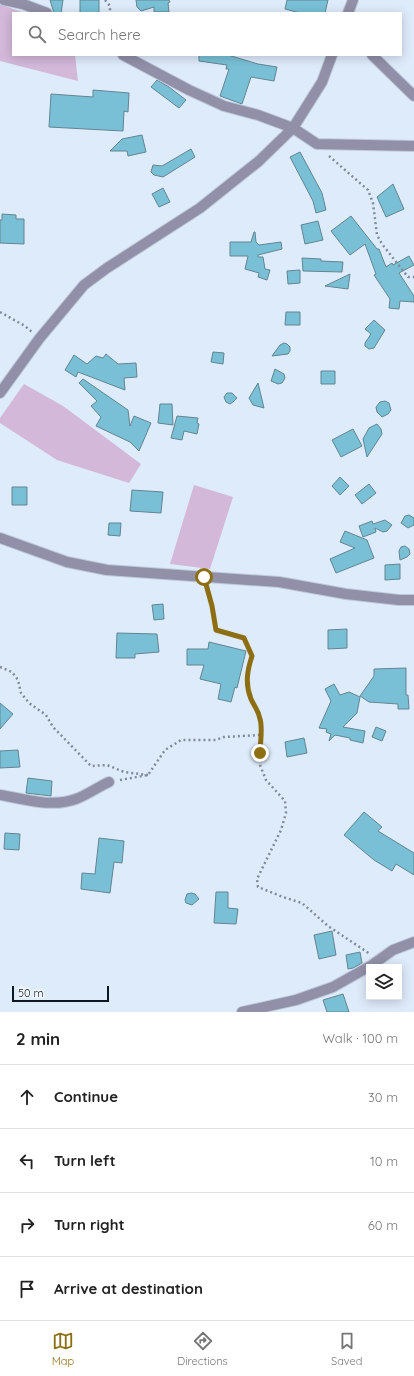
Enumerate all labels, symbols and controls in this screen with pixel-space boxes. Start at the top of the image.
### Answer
search box [12,12,402,56]
icon: search [26,23,48,45]
text: Search here [58,25,141,44]
route start [195,568,213,586]
route end [251,744,269,762]
map controls [366,964,402,1000]
button: layers [366,964,402,1000]
scale bar [12,984,109,1003]
text: 50 m [18,986,44,1000]
text: 2 min [16,1028,60,1049]
text: Walk · 100 m [322,1030,398,1046]
icon: ahead [16,1086,38,1108]
text: Continue [54,1087,118,1106]
text: 30 m [368,1089,398,1105]
icon: left [16,1150,38,1172]
text: Turn left [54,1151,116,1170]
text: 10 m [370,1153,398,1169]
icon: right [16,1214,38,1236]
text: Turn right [54,1215,125,1234]
text: 60 m [368,1217,398,1233]
icon: arrive [16,1278,38,1300]
text: Arrive at destination [54,1279,203,1298]
tab: Map [52,1330,74,1368]
tab: Directions [177,1330,228,1368]
tab: Saved [331,1330,362,1368]

